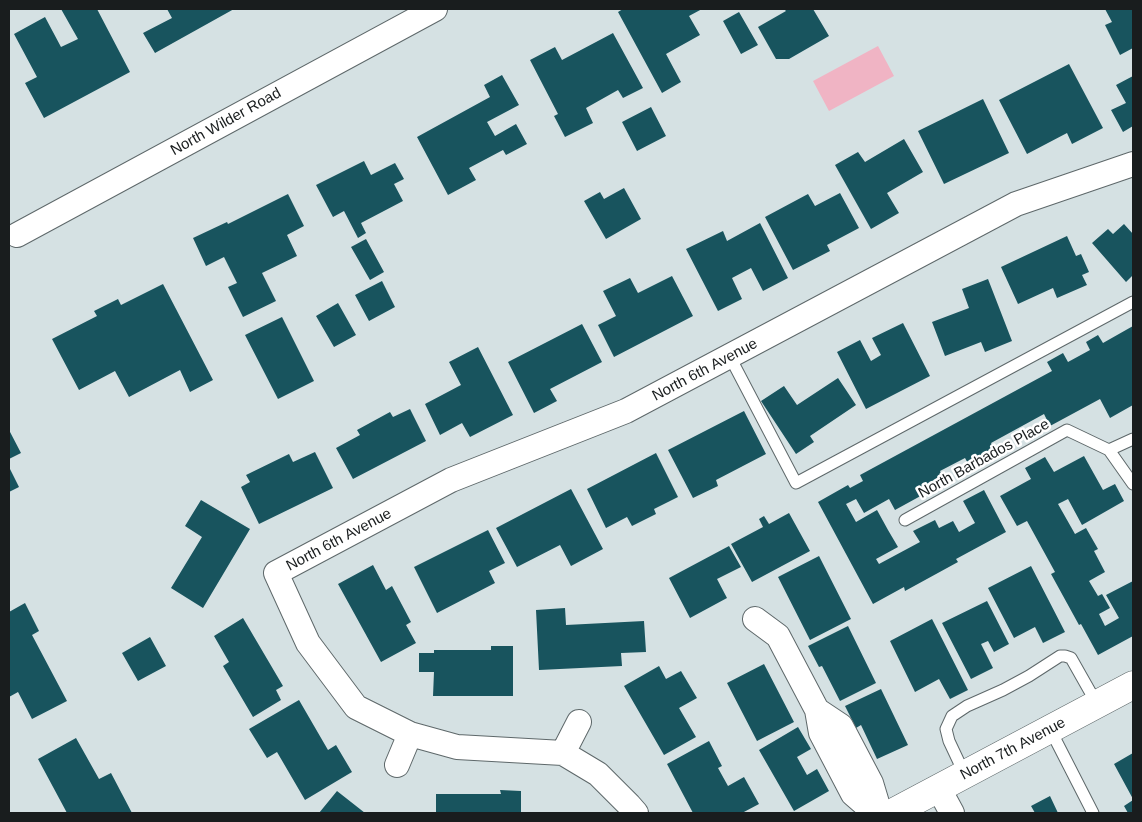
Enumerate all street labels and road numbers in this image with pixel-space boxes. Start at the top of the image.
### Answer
street label: North Wilder Road [168,84,284,160]
street label: North 6th Avenue [649,335,761,405]
street label: North Barbados Place [915,416,1053,502]
street label: North 6th Avenue [283,505,395,575]
street label: North 7th Avenue [957,714,1069,784]

